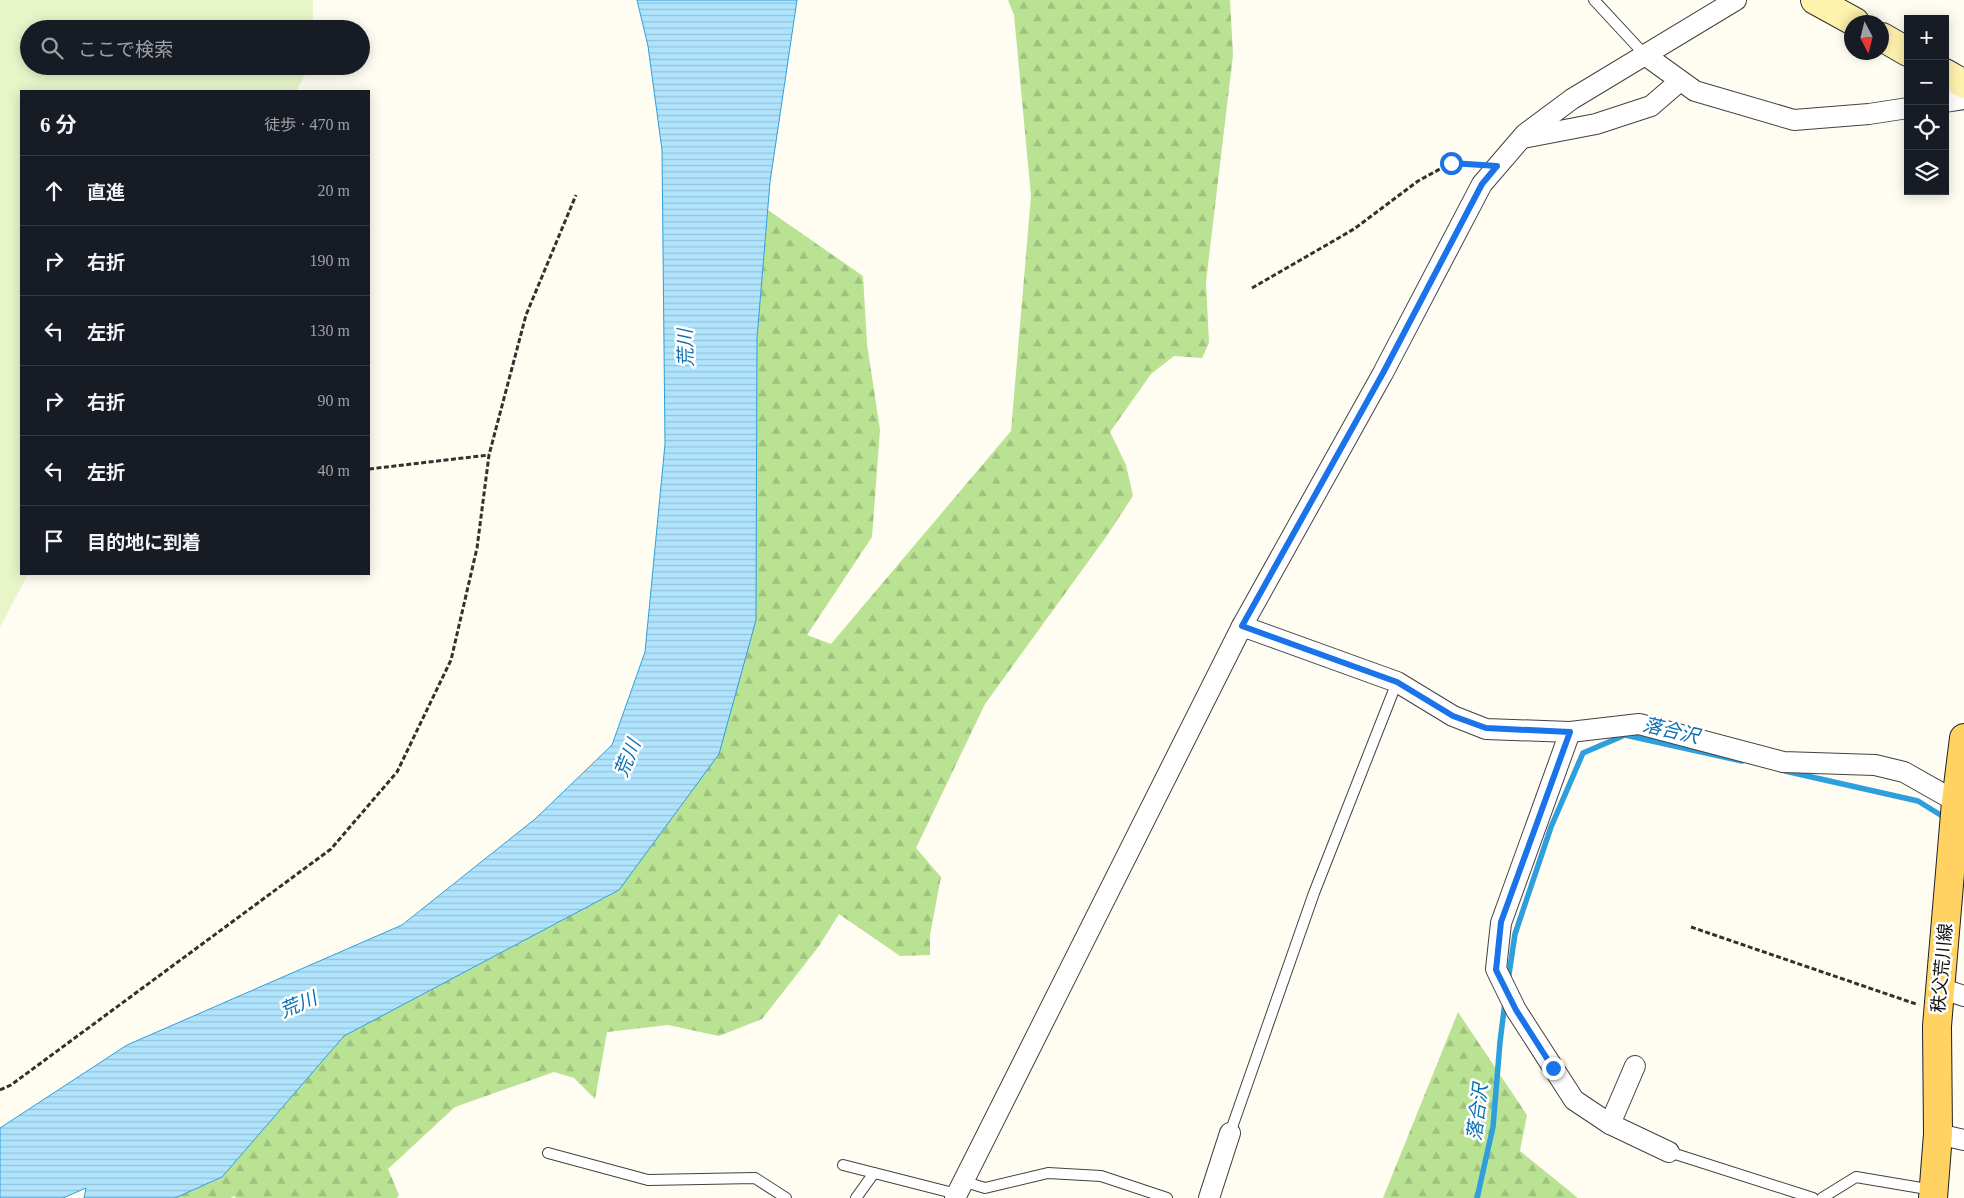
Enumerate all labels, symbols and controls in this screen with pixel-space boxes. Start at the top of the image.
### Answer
north arrow [1844,15,1889,60]
map controls [1904,15,1949,195]
button: + [1904,15,1949,60]
search box [20,20,370,75]
icon: search [38,34,66,62]
text: ここで検索 [78,39,173,60]
button: − [1904,60,1949,105]
button: locate [1904,105,1949,150]
text: 6 分 [40,113,77,137]
text: 徒歩 · 470 m [264,116,350,133]
button: layers [1904,150,1949,195]
route start [1440,152,1463,175]
icon: ahead [40,177,68,205]
text: 直進 [87,182,125,203]
text: 20 m [318,182,350,199]
icon: right [40,247,68,275]
text: 右折 [87,252,125,273]
text: 190 m [310,252,350,269]
icon: left [40,317,68,345]
text: 左折 [87,322,125,343]
text: 130 m [310,322,350,339]
water label: 荒川 [674,327,697,367]
icon: right [40,387,68,415]
text: 右折 [87,392,125,413]
text: 90 m [318,392,350,409]
icon: left [40,457,68,485]
text: 左折 [87,462,125,483]
text: 40 m [318,462,350,479]
icon: arrive [40,527,68,555]
text: 目的地に到着 [87,532,201,553]
water label: 落合沢 [1641,714,1704,748]
water label: 荒川 [611,735,645,780]
street label: 秩父荒川線 [1928,922,1956,1014]
water label: 荒川 [277,987,322,1022]
route end [1542,1057,1565,1080]
water label: 落合沢 [1464,1080,1492,1142]

